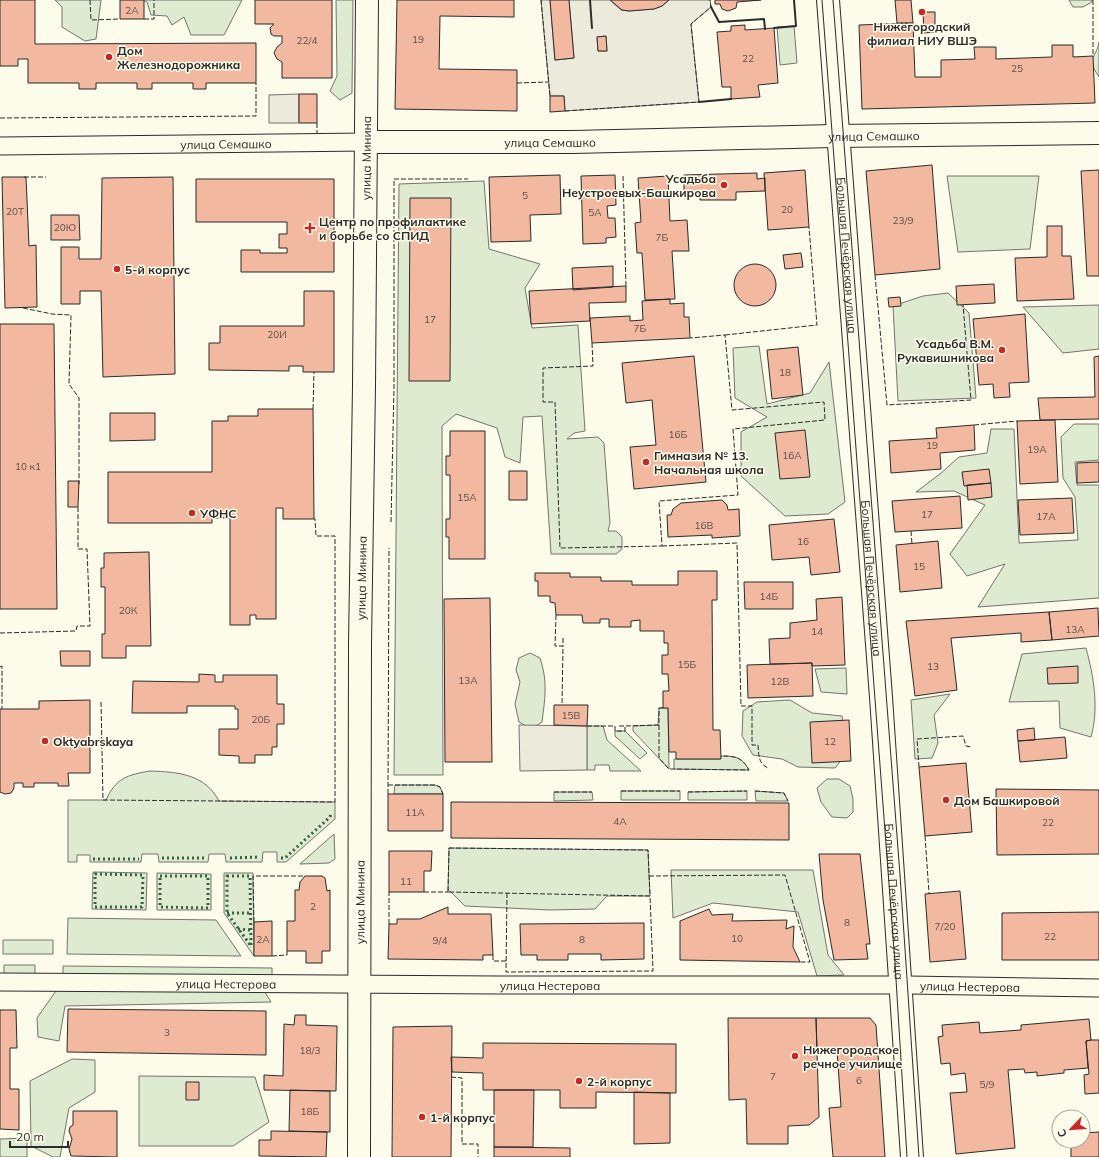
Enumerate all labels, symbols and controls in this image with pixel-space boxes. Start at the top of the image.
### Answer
house number: 2А [125,4,139,17]
marker: Нижегородский филиал НИУ ВШЭ [917,7,927,17]
place label: Нижегородский филиал НИУ ВШЭ [867,19,977,48]
house number: 19 [412,33,424,46]
house number: 22/4 [297,34,317,47]
place label: Дом Железнодорожника [117,43,240,72]
marker: Дом Железнодорожника [104,52,114,62]
house number: 22 [742,52,754,65]
house number: 25 [1011,62,1023,75]
street label: улица Минина [358,116,374,200]
street label: улица Семашко [828,128,920,144]
street label: улица Семашко [504,134,596,150]
street label: улица Семашко [180,136,272,152]
place label: Усадьба Неустроевых-Башкирова [562,171,716,200]
street label: Большая Печёрская улица [834,177,861,334]
marker: Усадьба Неустроевых-Башкирова [719,180,729,190]
house number: 5 [522,189,528,202]
house number: 20 [781,203,793,216]
house number: 20Т [6,205,24,218]
house number: 5А [588,206,602,219]
place label: Центр по профилактике и борьбе со СПИД [319,214,466,243]
house number: 23/9 [893,214,913,227]
house number: 20Ю [54,221,76,234]
marker: Центр по профилактике и борьбе со СПИД [304,222,316,234]
house number: 7Б [656,231,669,244]
place label: 5-й корпус [125,262,190,277]
marker: 5-й корпус [112,264,122,274]
house number: 17 [424,313,436,326]
house number: 7Б [634,322,647,335]
house number: 20И [267,328,287,341]
place label: Усадьба В.М. Рукавишникова [897,336,994,365]
marker: Усадьба В.М. Рукавишникова [997,345,1007,355]
house number: 18 [779,366,791,379]
house number: 16Б [669,428,688,441]
house number: 19 [926,439,938,452]
house number: 19А [1027,443,1047,456]
place label: Гимназия № 13. Начальная школа [654,448,764,477]
house number: 16А [782,449,802,462]
marker: Гимназия № 13. Начальная школа [641,457,651,467]
house number: 10 к1 [15,460,41,473]
house number: 15А [457,491,477,504]
street label: Большая Печёрская улица [859,500,885,657]
place label: УФНС [199,506,237,521]
marker: УФНС [187,508,197,518]
house number: 17 [921,508,933,521]
house number: 17А [1036,510,1056,523]
house number: 16В [695,519,714,532]
house number: 16 [797,535,809,548]
street label: улица Минина [353,536,369,620]
house number: 15 [913,560,925,573]
house number: 14Б [760,590,779,603]
house number: 20К [119,604,138,617]
house number: 13А [1065,623,1085,636]
house number: 14 [811,625,823,638]
house number: 15Б [678,658,697,671]
house number: 13 [927,660,939,673]
house number: 13А [458,674,478,687]
house number: 12В [771,675,790,688]
house number: 15В [562,709,581,722]
house number: 20Б [252,713,271,726]
place label: Oktyabrskaya [53,734,133,749]
house number: 12 [824,735,836,748]
marker: Oktyabrskaya [40,736,50,746]
place label: Дом Башкировой [954,793,1060,808]
marker: Дом Башкировой [941,795,951,805]
house number: 11А [405,806,425,819]
house number: 4А [613,815,627,828]
house number: 22 [1042,816,1054,829]
street label: Большая Печёрская улица [882,823,908,980]
street label: улица Минина [352,860,367,944]
house number: 11 [400,875,412,888]
house number: 2 [310,900,316,913]
house number: 8 [844,916,850,929]
house number: 7/20 [935,920,955,933]
house number: 22 [1044,930,1056,943]
house number: 10 [731,932,743,945]
house number: 2А [256,933,270,946]
house number: 8 [579,933,585,946]
house number: 9/4 [433,934,447,947]
street label: улица Нестерова [176,976,276,991]
street label: улица Нестерова [500,978,600,993]
street label: улица Нестерова [920,978,1020,994]
house number: 3 [164,1026,170,1039]
place label: Нижегородское речное училище [803,1042,902,1071]
house number: 18/3 [300,1044,320,1057]
marker: Нижегородское речное училище [790,1051,800,1061]
house number: 7 [770,1070,776,1083]
place label: 2-й корпус [587,1074,652,1089]
house number: 6 [856,1074,862,1087]
marker: 2-й корпус [574,1076,584,1086]
house number: 5/9 [980,1078,994,1091]
house number: 18Б [301,1105,320,1118]
north arrow [1051,1109,1091,1149]
place label: 1-й корпус [430,1110,495,1125]
marker: 1-й корпус [417,1112,427,1122]
scale bar [10,1123,68,1149]
text: С [1054,1126,1070,1140]
text: 20 m [16,1129,44,1144]

